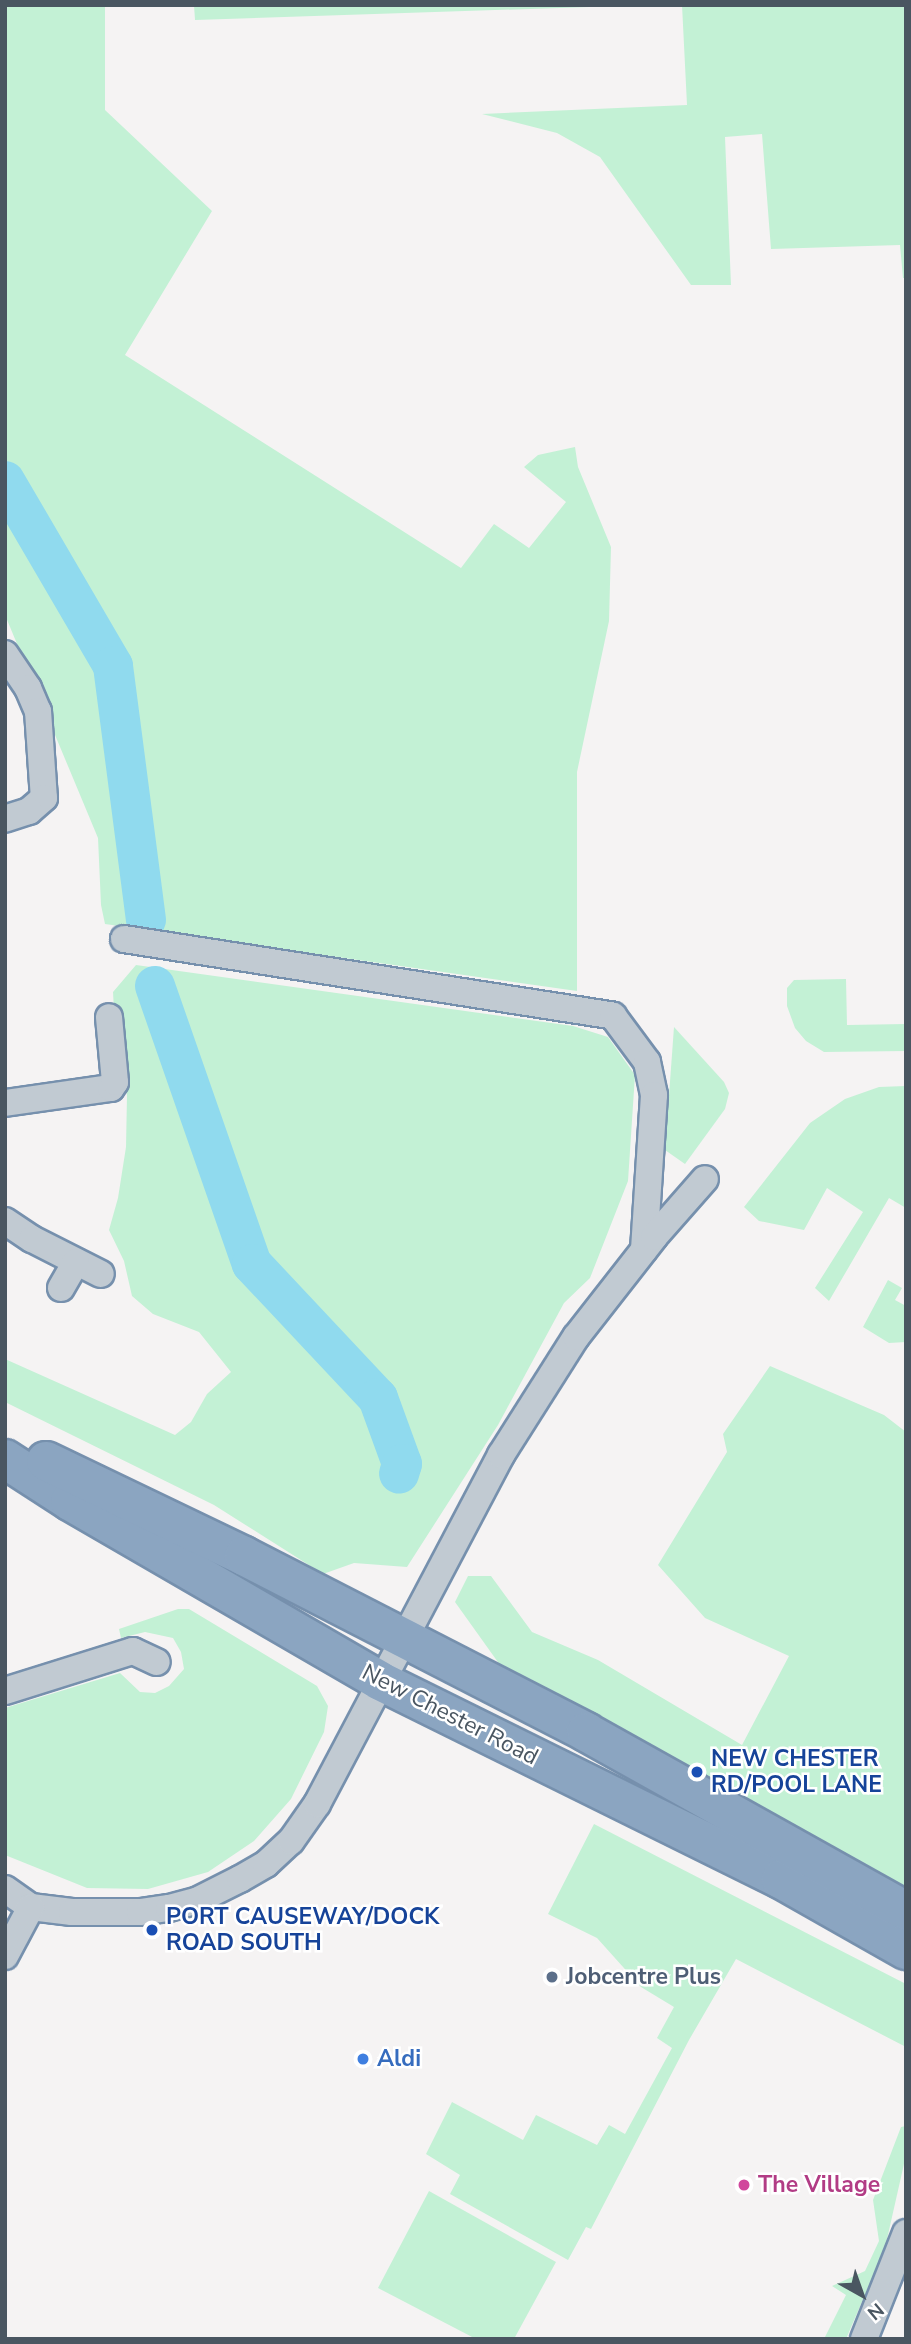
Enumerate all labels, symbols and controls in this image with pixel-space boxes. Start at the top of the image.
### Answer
street label: New Chester Road [357,1659,543,1771]
place label: NEW CHESTER RD/POOL LANE [711,1745,882,1799]
marker: NEW CHESTER RD/POOL LANE [689,1764,705,1780]
place label: PORT CAUSEWAY/DOCK ROAD SOUTH [166,1903,439,1957]
marker: PORT CAUSEWAY/DOCK ROAD SOUTH [144,1922,160,1938]
place label: Jobcentre Plus [566,1963,721,1991]
marker: Jobcentre Plus [544,1969,560,1985]
place label: Aldi [377,2045,421,2073]
marker: Aldi [355,2051,371,2067]
place label: The Village [758,2171,880,2199]
marker: The Village [736,2177,752,2193]
north arrow [827,2260,897,2330]
text: N [862,2297,889,2326]

